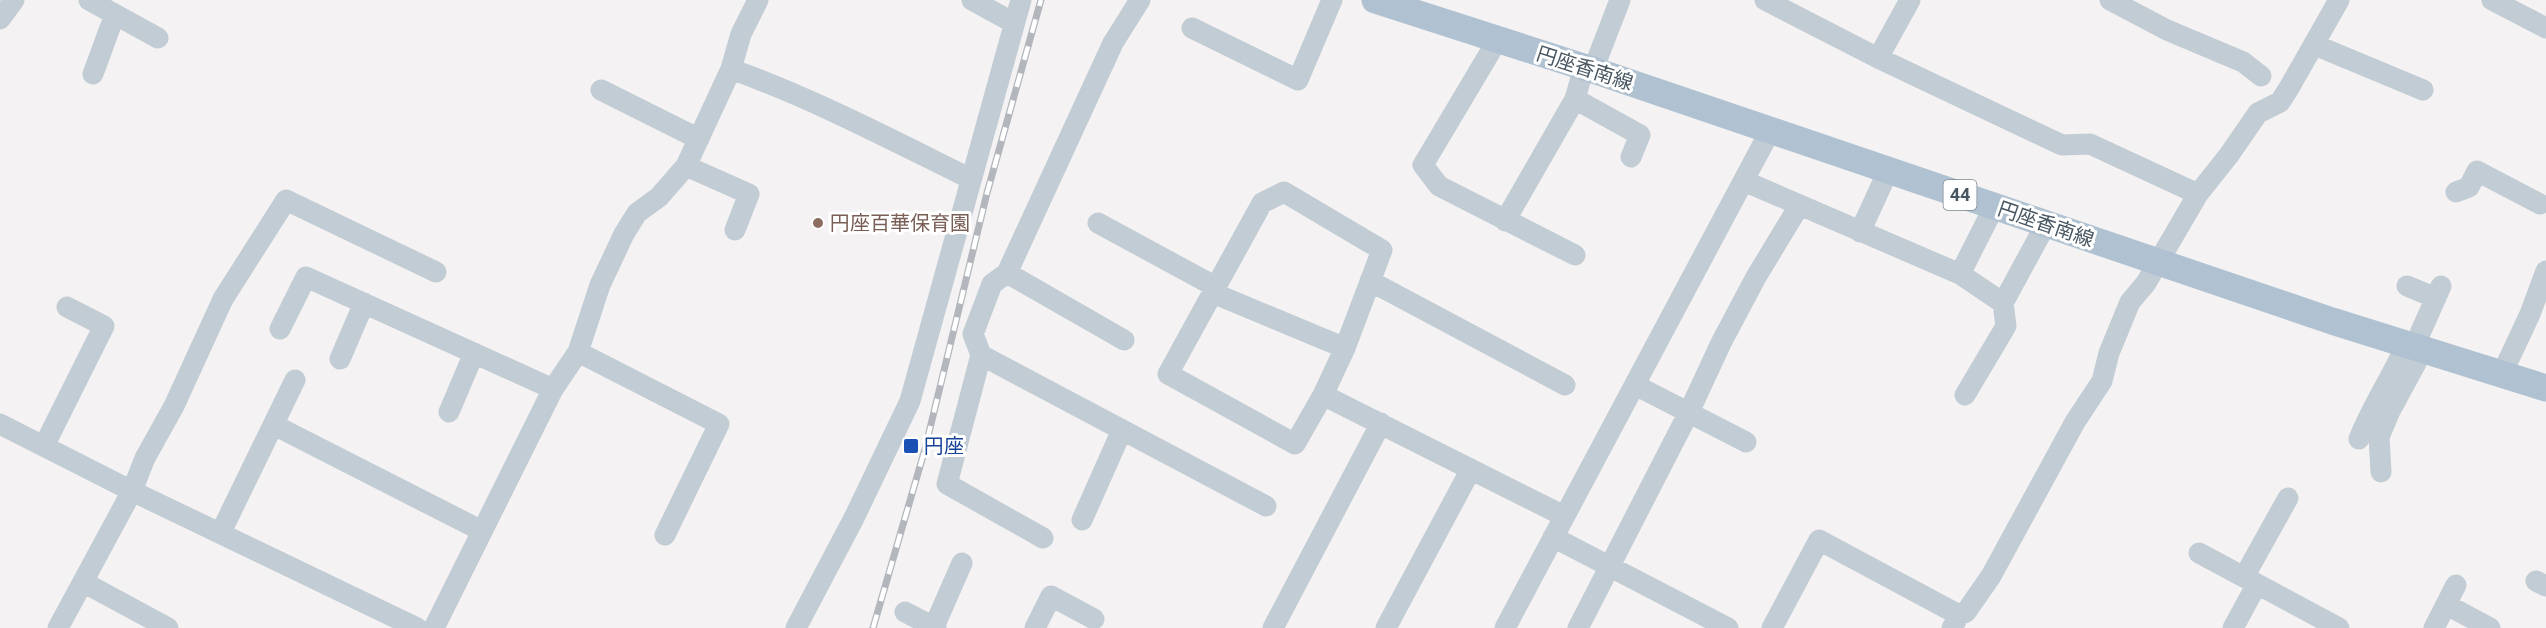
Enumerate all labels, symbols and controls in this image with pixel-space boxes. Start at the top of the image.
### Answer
street label: 円座香南線 [1534,41,1636,95]
road number: 44 [1944,180,1976,210]
street label: 円座香南線 [1995,196,2097,252]
place label: 円座百華保育園 [830,211,970,235]
marker: 円座百華保育園 [811,216,825,230]
place label: 円座 [924,434,964,458]
marker: 円座 [902,437,920,455]

